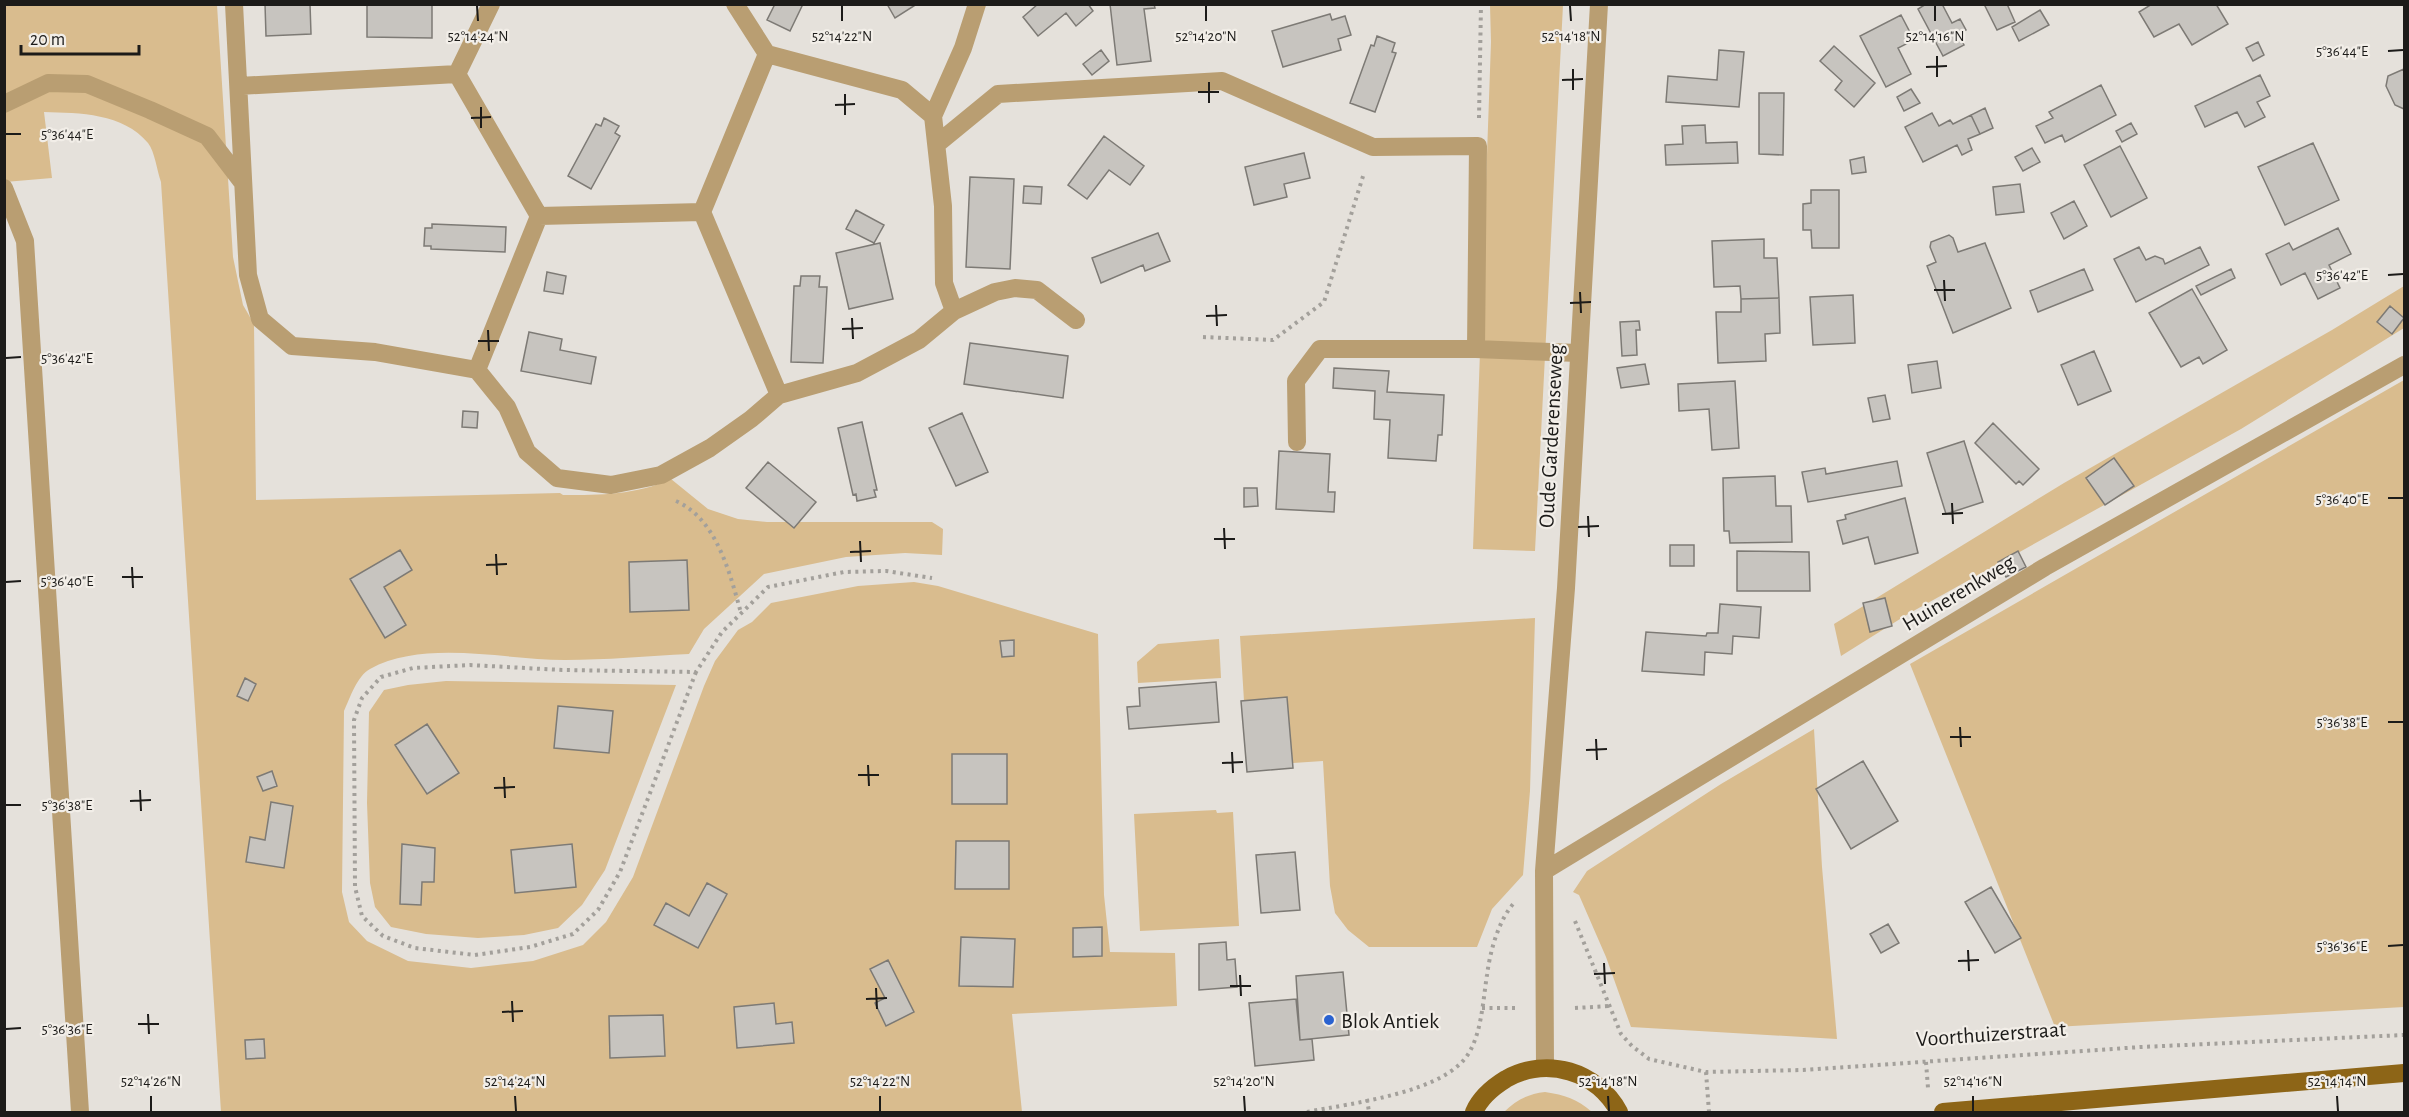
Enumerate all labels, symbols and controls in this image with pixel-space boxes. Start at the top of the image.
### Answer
scale bar [21,18,140,56]
text: 52°14'24"N [448,29,508,44]
text: 52°14'22"N [812,29,872,44]
text: 52°14'20"N [1175,29,1237,44]
text: 52°14'18"N [1541,29,1601,44]
text: 52°14'16"N [1905,29,1965,44]
text: 20 m [30,31,65,49]
text: 5°36'44"E [2316,44,2368,59]
text: 5°36'44"E [41,127,93,142]
text: 5°36'42"E [2316,268,2368,283]
street label: Oude Garderenseweg [1535,343,1567,528]
text: 5°36'42"E [41,351,93,366]
text: 5°36'40"E [2316,492,2368,507]
street label: Huinerenkweg [1899,551,2019,635]
text: 5°36'40"E [41,574,93,589]
text: 5°36'38"E [2316,715,2368,730]
text: 5°36'38"E [41,798,93,813]
text: 5°36'36"E [2316,939,2368,954]
place label: Blok Antiek [1341,1010,1439,1032]
marker: Blok Antiek [1322,1013,1336,1027]
street label: Voorthuizerstraat [1915,1018,2067,1050]
text: 5°36'36"E [41,1022,93,1037]
text: 52°14'26"N [121,1074,181,1089]
text: 52°14'24"N [485,1074,545,1089]
text: 52°14'22"N [850,1074,910,1089]
text: 52°14'20"N [1213,1074,1275,1089]
text: 52°14'18"N [1578,1074,1638,1089]
text: 52°14'16"N [1943,1074,2003,1089]
text: 52°14'14"N [2307,1074,2367,1089]

